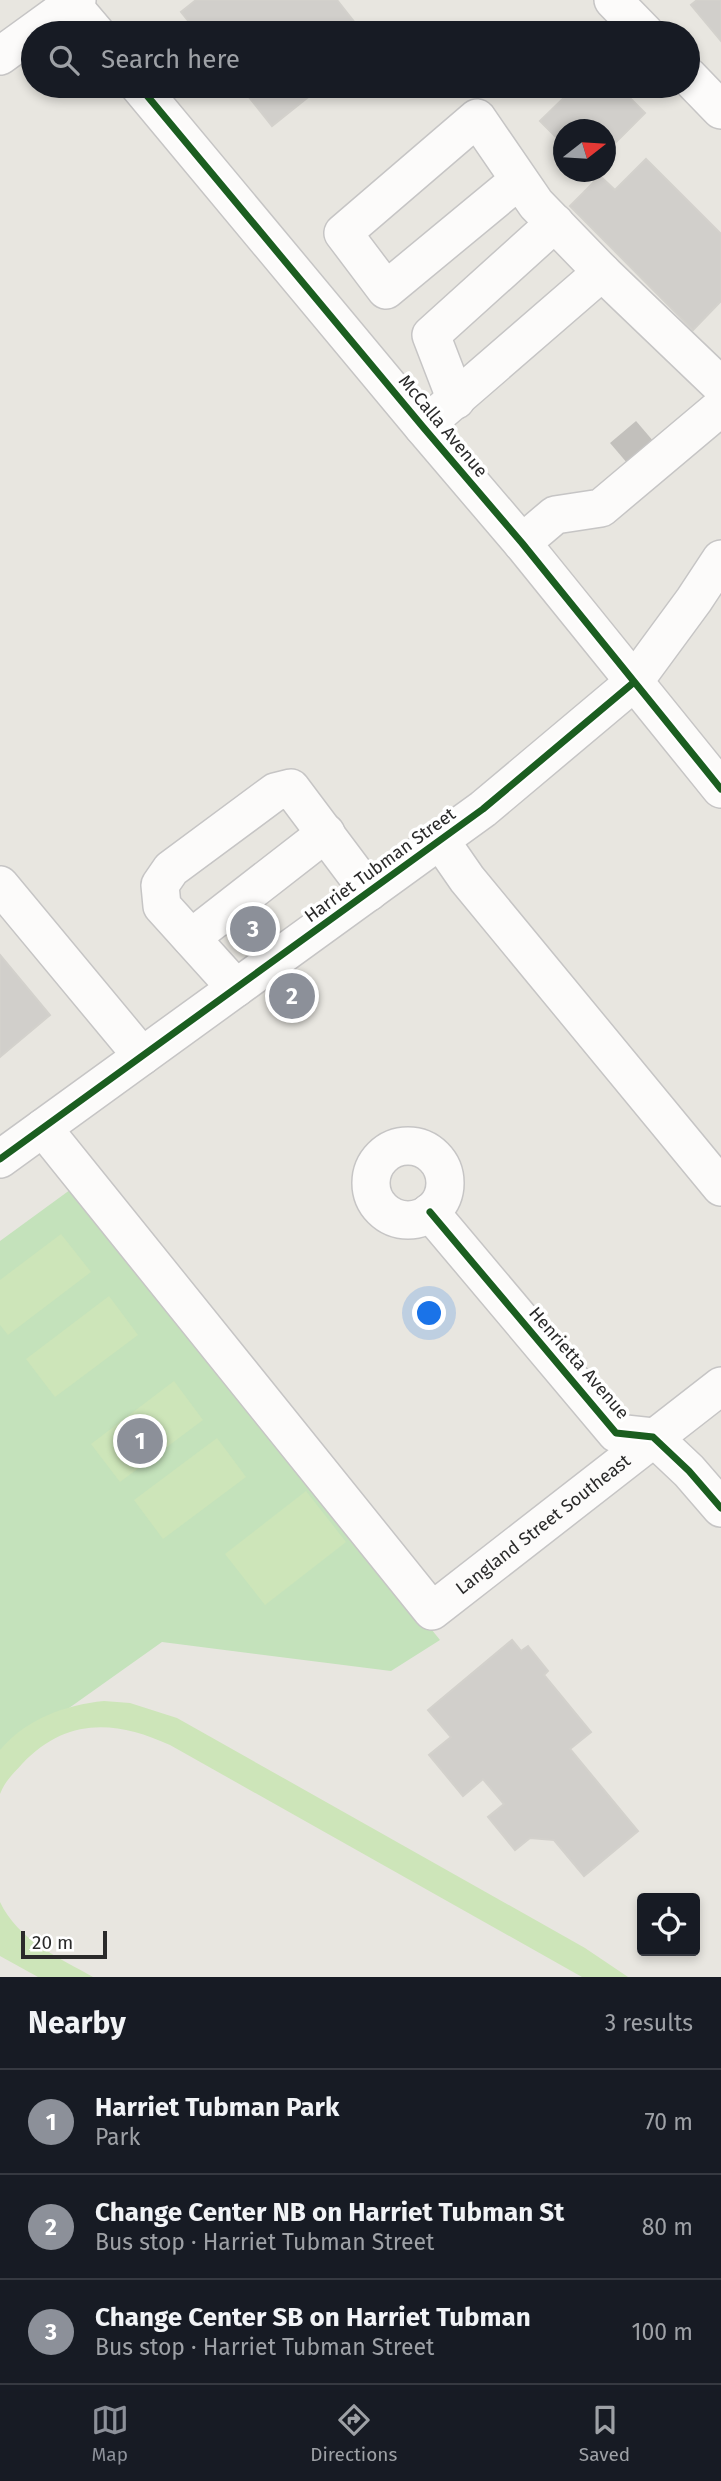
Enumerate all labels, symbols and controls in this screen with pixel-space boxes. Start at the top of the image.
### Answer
search box [21,21,700,98]
icon: search [45,41,83,79]
text: Search here [101,44,240,75]
north arrow [553,119,616,182]
street label: McCalla Avenue [394,370,492,482]
street label: Harriet Tubman Street [300,803,460,927]
pin: 3 [230,903,276,955]
pin: 2 [269,970,315,1022]
your location [412,1296,446,1330]
street label: Henrietta Avenue [524,1302,634,1424]
pin: 1 [117,1415,163,1467]
street label: Langland Street Southeast [451,1449,635,1599]
map controls [637,1893,700,1956]
button: locate [637,1893,700,1956]
scale bar [21,1928,107,1960]
text: 20 m [32,1931,73,1954]
text: Nearby [28,2005,126,2041]
text: 3 results [605,2009,693,2037]
text: Harriet Tubman Park [95,2092,339,2123]
text: 1 [46,2108,56,2136]
text: 70 m [644,2108,693,2136]
text: Park [95,2123,140,2151]
text: Change Center NB on Harriet Tubman St [95,2197,564,2228]
text: 2 [45,2213,57,2241]
text: 80 m [642,2213,693,2241]
text: Bus stop · Harriet Tubman Street [95,2228,434,2256]
text: Change Center SB on Harriet Tubman [95,2302,531,2333]
text: 3 [45,2318,57,2346]
text: 100 m [632,2318,693,2346]
text: Bus stop · Harriet Tubman Street [95,2333,434,2361]
tab: Map [91,2401,129,2466]
tab: Directions [310,2401,397,2466]
tab: Saved [579,2401,630,2466]

